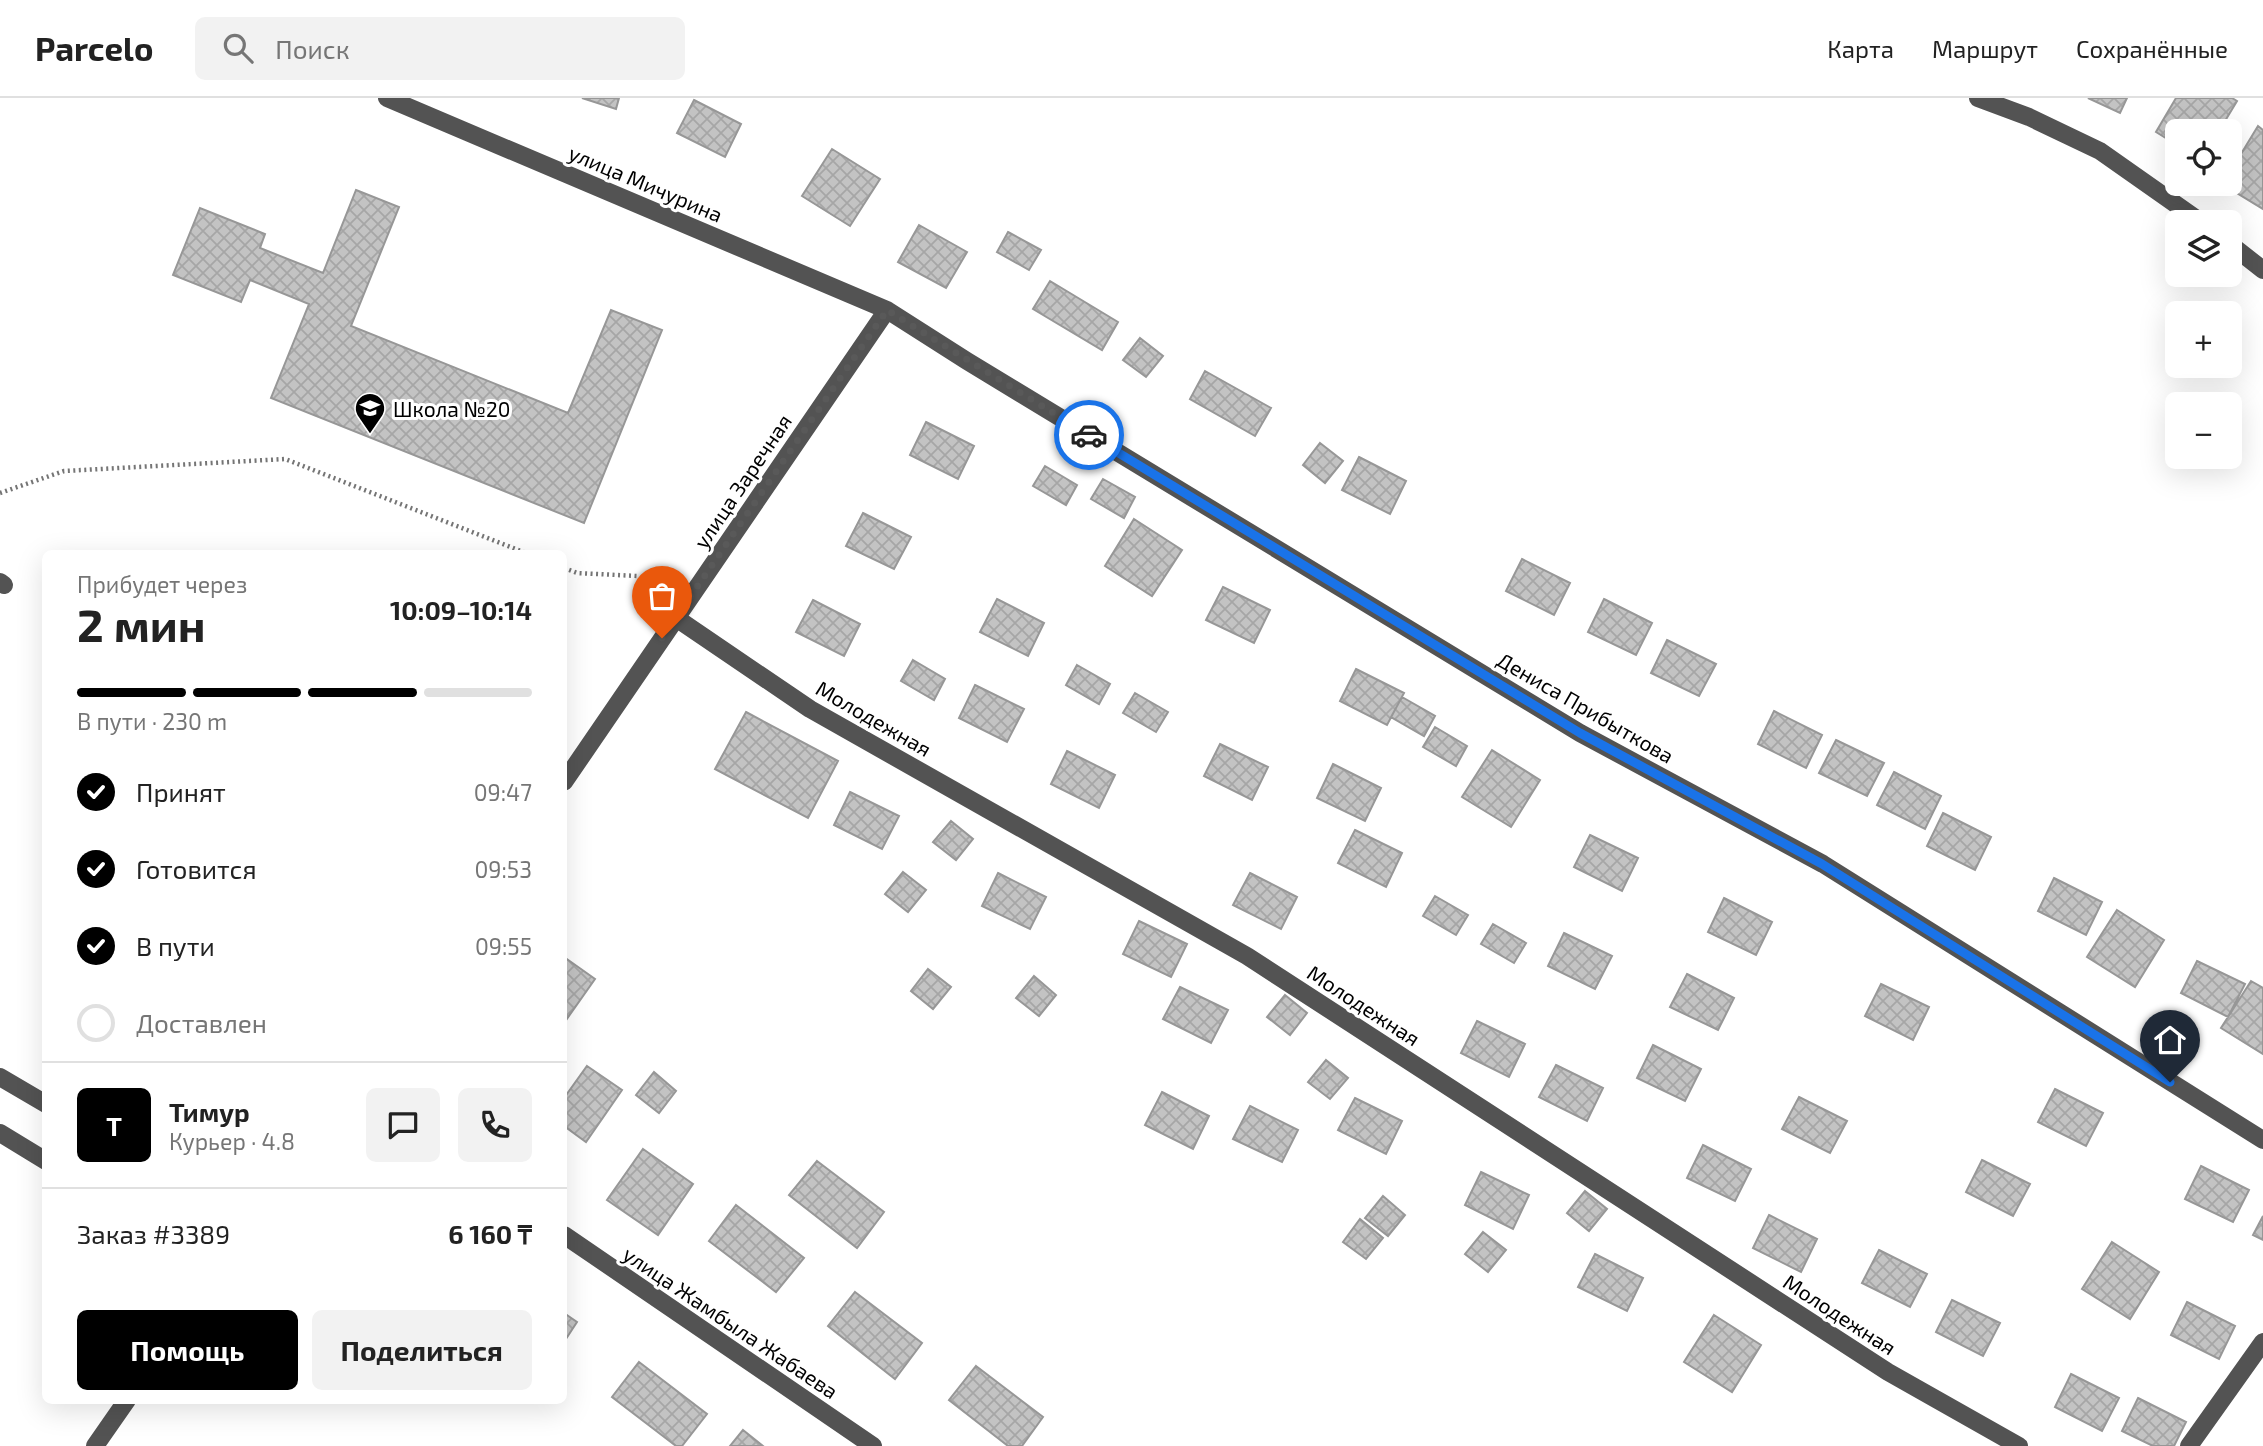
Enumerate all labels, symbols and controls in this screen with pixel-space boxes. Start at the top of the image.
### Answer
search box [195,17,685,80]
text: Parcelo [35,28,153,68]
icon: search [219,29,257,67]
text: Поиск [275,33,350,64]
text: Карта [1827,34,1894,63]
text: Маршрут [1932,34,2038,63]
text: Сохранённые [2076,34,2228,63]
map controls [2165,119,2242,469]
button: locate [2165,119,2242,196]
street label: улица Мичурина [565,139,727,228]
button: layers [2165,210,2242,287]
button: + [2165,301,2242,378]
school or university icon: Школа №20 [353,391,387,435]
button: − [2165,392,2242,469]
place label: Школа №20 [393,396,510,421]
courier [1054,400,1124,470]
street label: улица Заречная [688,409,797,553]
icon: car [1070,416,1108,454]
pin [632,566,692,638]
text: Прибудет через [77,570,247,598]
icon: bag [643,577,681,615]
text: 10:09–10:14 [390,594,532,625]
text: 2 мин [77,596,206,651]
street label: Дениса Прибыткова [1493,646,1679,768]
street label: Молодежная [812,675,936,761]
text: В пути · 230 m [77,707,227,735]
icon: check [77,773,115,811]
text: Принят [136,776,226,807]
text: 09:47 [474,778,532,806]
icon: check [77,850,115,888]
text: Готовится [136,853,257,884]
text: 09:53 [474,855,532,883]
icon: check [77,927,115,965]
text: В пути [136,930,215,961]
text: 09:55 [475,932,532,960]
street label: Молодежная [1303,959,1425,1051]
text: Доставлен [136,1007,267,1038]
pin [2140,1010,2200,1082]
icon: home [2151,1021,2189,1059]
button: chat [366,1088,440,1162]
button: phone [458,1088,532,1162]
text: Тимур [169,1096,250,1127]
text: Т [106,1110,122,1141]
text: Курьер · 4.8 [169,1127,295,1155]
text: Заказ #3389 [77,1218,230,1249]
text: 6 160 ₸ [448,1218,532,1249]
street label: улица Жамбыла Жабаева [618,1241,843,1404]
street label: Молодежная [1779,1268,1901,1360]
button: Помощь [77,1310,298,1390]
button: Поделиться [312,1310,532,1390]

